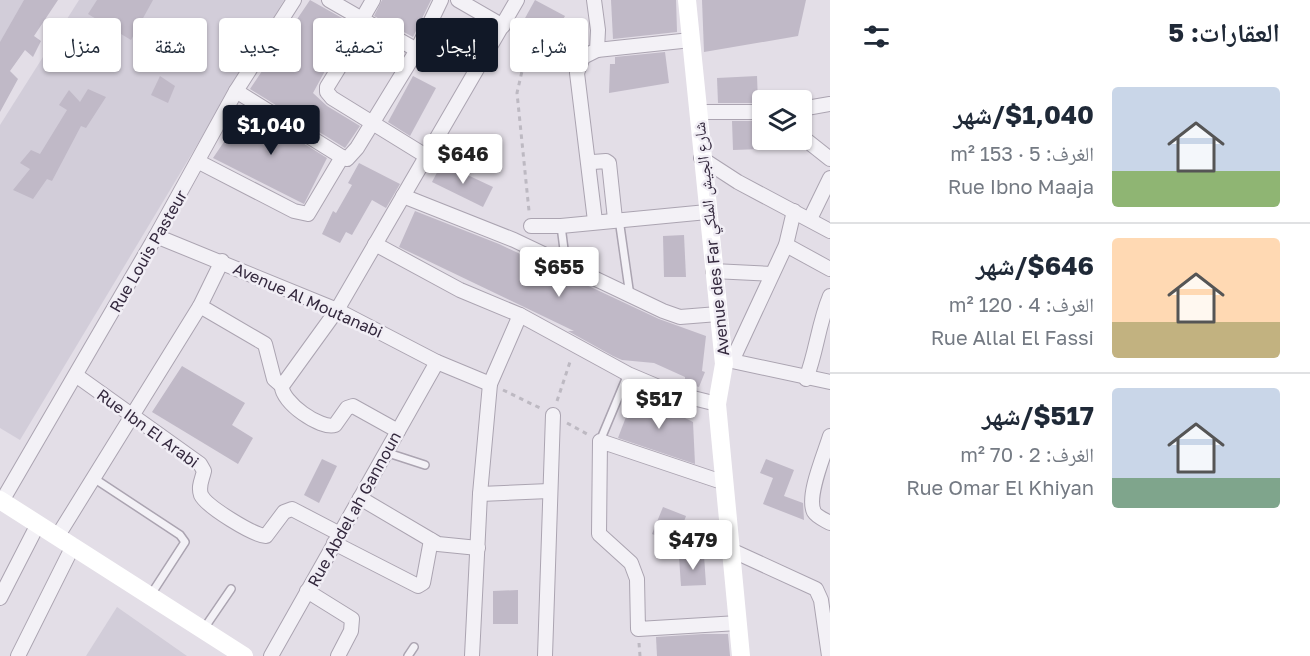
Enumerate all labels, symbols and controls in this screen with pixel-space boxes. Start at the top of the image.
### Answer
text: العقارات: 5 [1168,17,1280,48]
chip: منزل [43,18,121,72]
chip: شقة [133,18,207,72]
chip: جديد [219,18,301,72]
chip: تصفية [313,18,404,72]
chip: إيجار [416,18,498,72]
chip: شراء [510,18,588,72]
icon: filters [860,20,893,53]
map controls [752,90,812,150]
button: layers [752,90,812,150]
text: $1,040/شهر [954,99,1094,130]
pin: $1,040 [222,105,320,156]
icon: home [1160,111,1232,183]
text: $1,040 [237,112,305,136]
street label: Avenue des Far شارع الجيش الملكي [689,121,736,357]
pin: $646 [427,134,499,185]
text: $646 [437,141,489,165]
text: الغرف: 5 · 153 m² [950,141,1094,165]
text: Rue Ibno Maaja [948,174,1094,198]
street label: Rue Louis Pasteur [105,186,191,316]
pin: $655 [523,247,595,298]
text: $646/شهر [976,250,1094,281]
text: $655 [534,254,584,278]
street label: Avenue Al Moutanabi [230,258,386,342]
icon: home [1160,262,1232,334]
text: الغرف: 4 · 120 m² [949,292,1094,316]
text: Rue Allal El Fassi [931,325,1094,349]
pin: $517 [623,379,695,430]
street label: Rue Ibn El Arabi [93,384,203,472]
text: $517 [636,386,682,410]
text: $517/شهر [982,400,1094,431]
icon: home [1160,412,1232,484]
street label: Rue Abdel ah Gannoun [303,428,405,590]
text: الغرف: 2 · 70 m² [960,442,1094,466]
text: Rue Omar El Khiyan [906,475,1094,499]
pin: $479 [657,520,729,571]
text: $479 [668,527,718,551]

